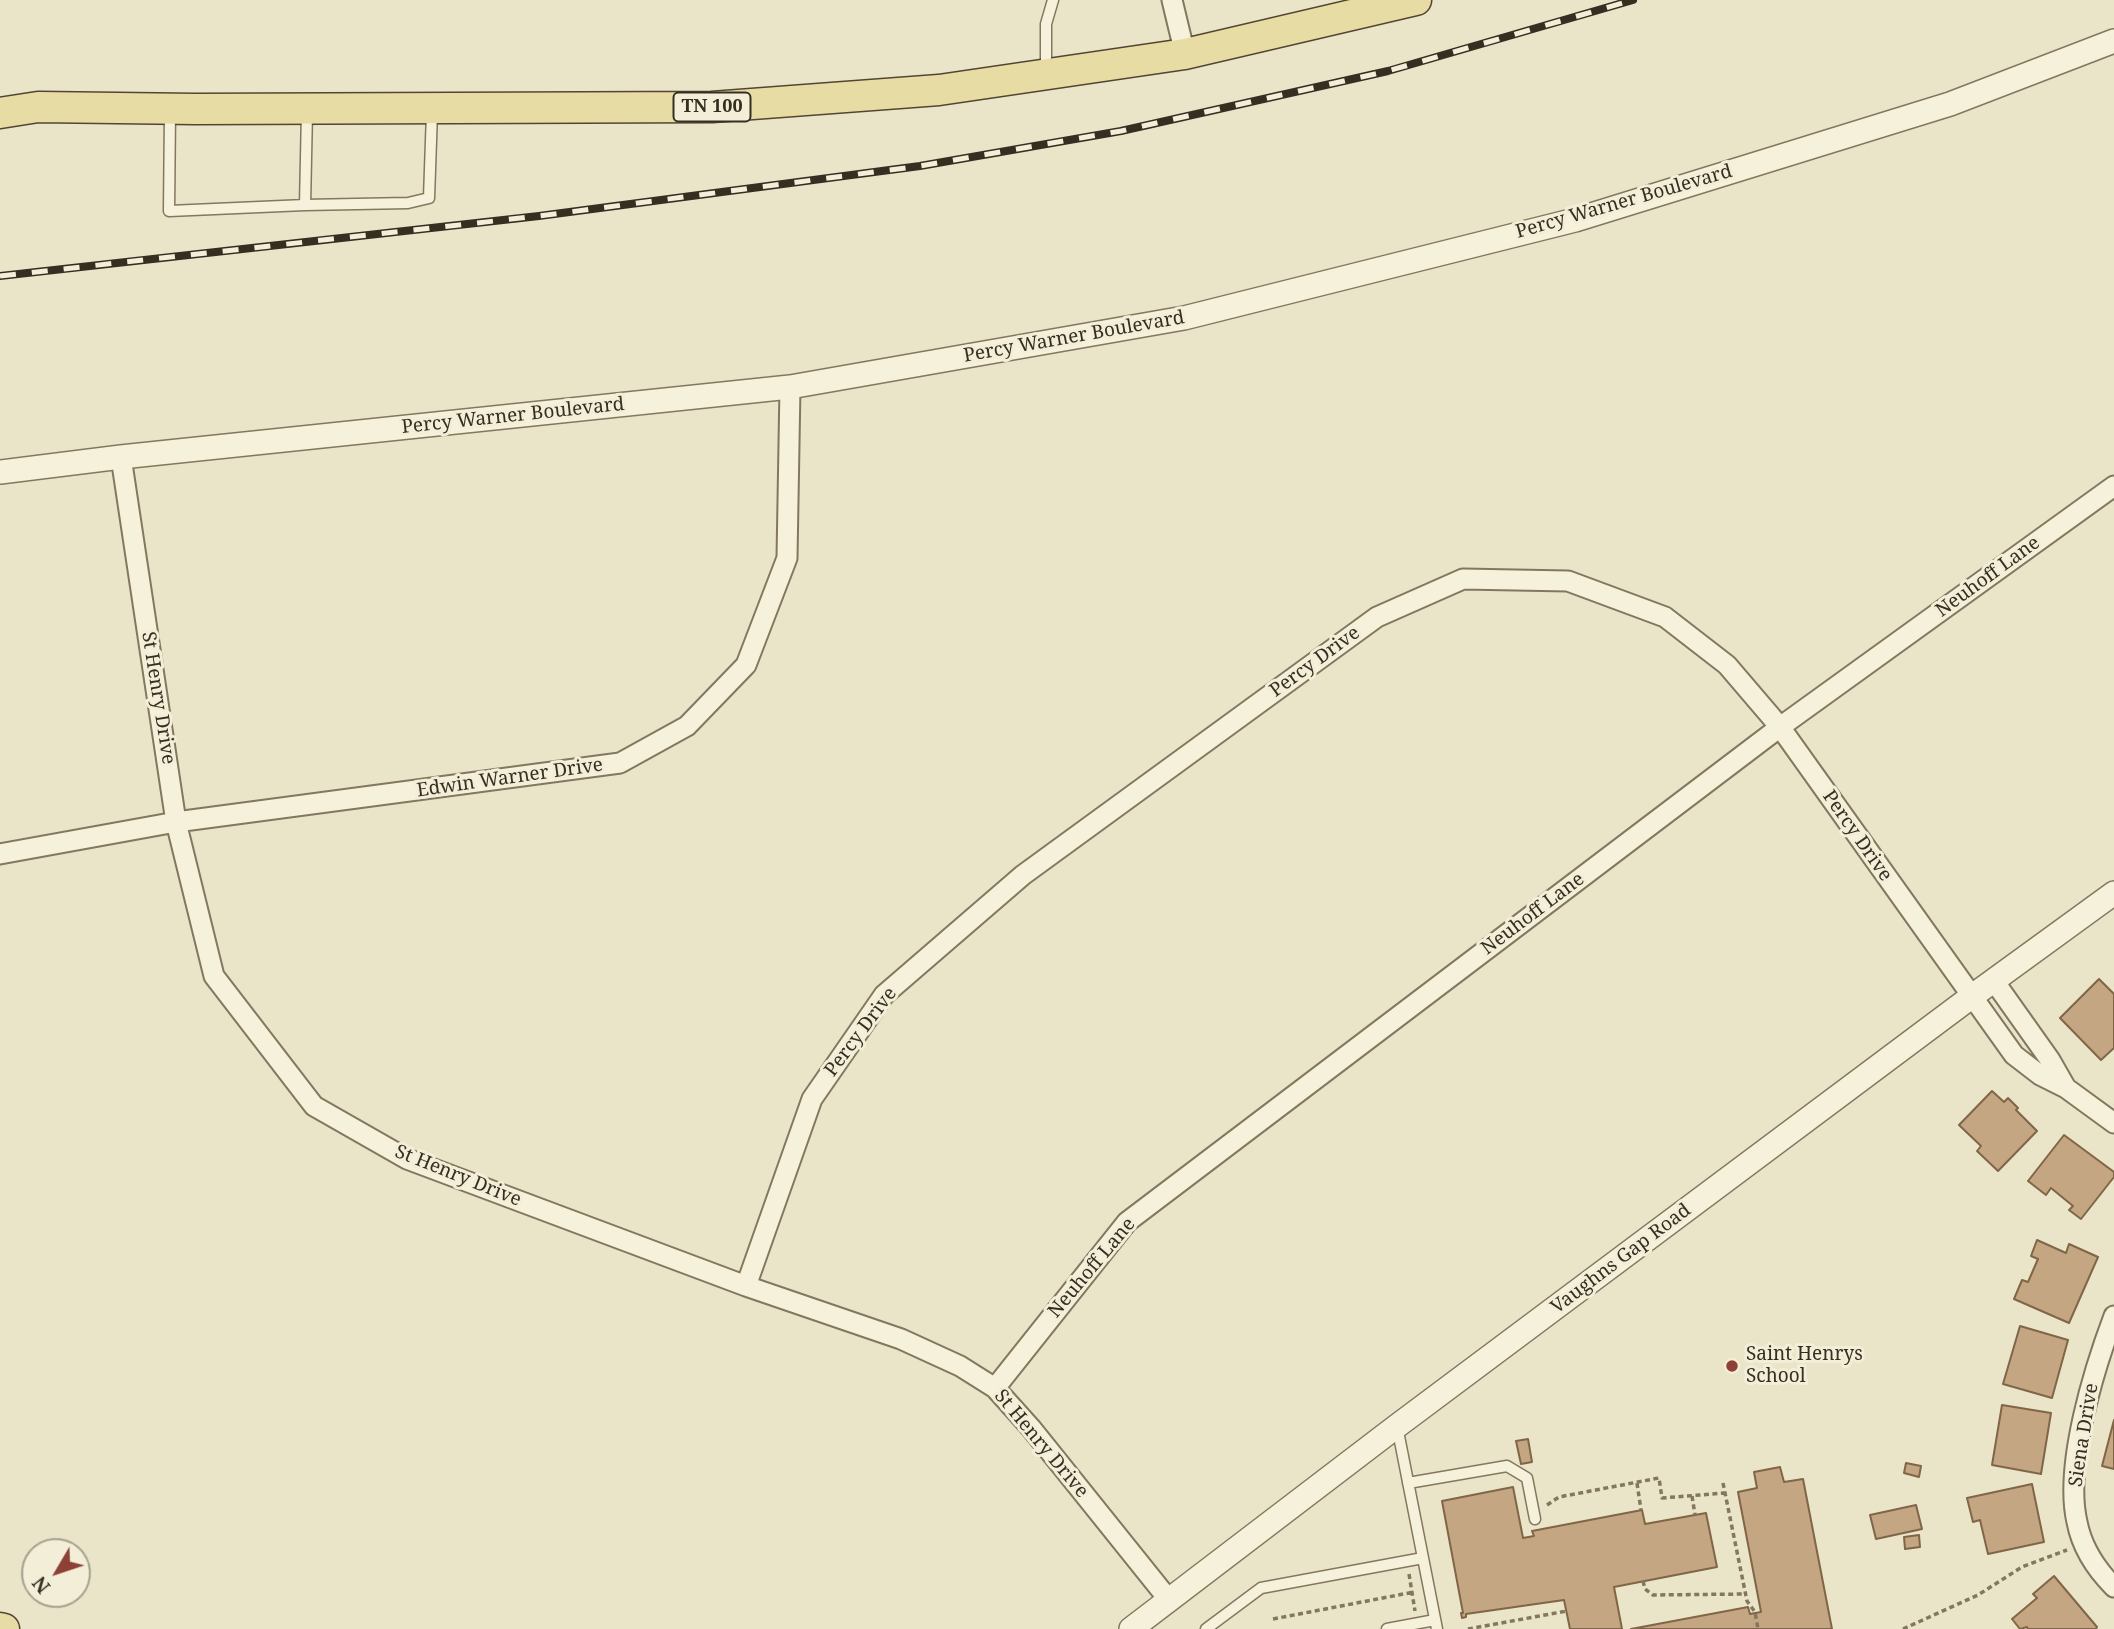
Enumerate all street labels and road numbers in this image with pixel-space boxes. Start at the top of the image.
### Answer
road number: TN 100 [674,92,750,122]
street label: Percy Warner Boulevard [1513,160,1735,244]
street label: Percy Warner Boulevard [962,306,1186,368]
street label: Percy Warner Boulevard [400,393,626,439]
street label: Neuhoff Lane [1932,532,2044,622]
street label: Percy Drive [1266,622,1364,702]
street label: St Henry Drive [136,630,180,766]
street label: Edwin Warner Drive [415,754,605,802]
street label: Percy Drive [1817,786,1897,886]
street label: Neuhoff Lane [1477,868,1589,960]
street label: Percy Drive [820,983,902,1081]
street label: St Henry Drive [392,1140,524,1212]
street label: Vaughns Gap Road [1547,1199,1695,1319]
street label: Neuhoff Lane [1044,1214,1140,1322]
street label: Siena Drive [2065,1382,2103,1488]
street label: St Henry Drive [989,1385,1093,1503]

